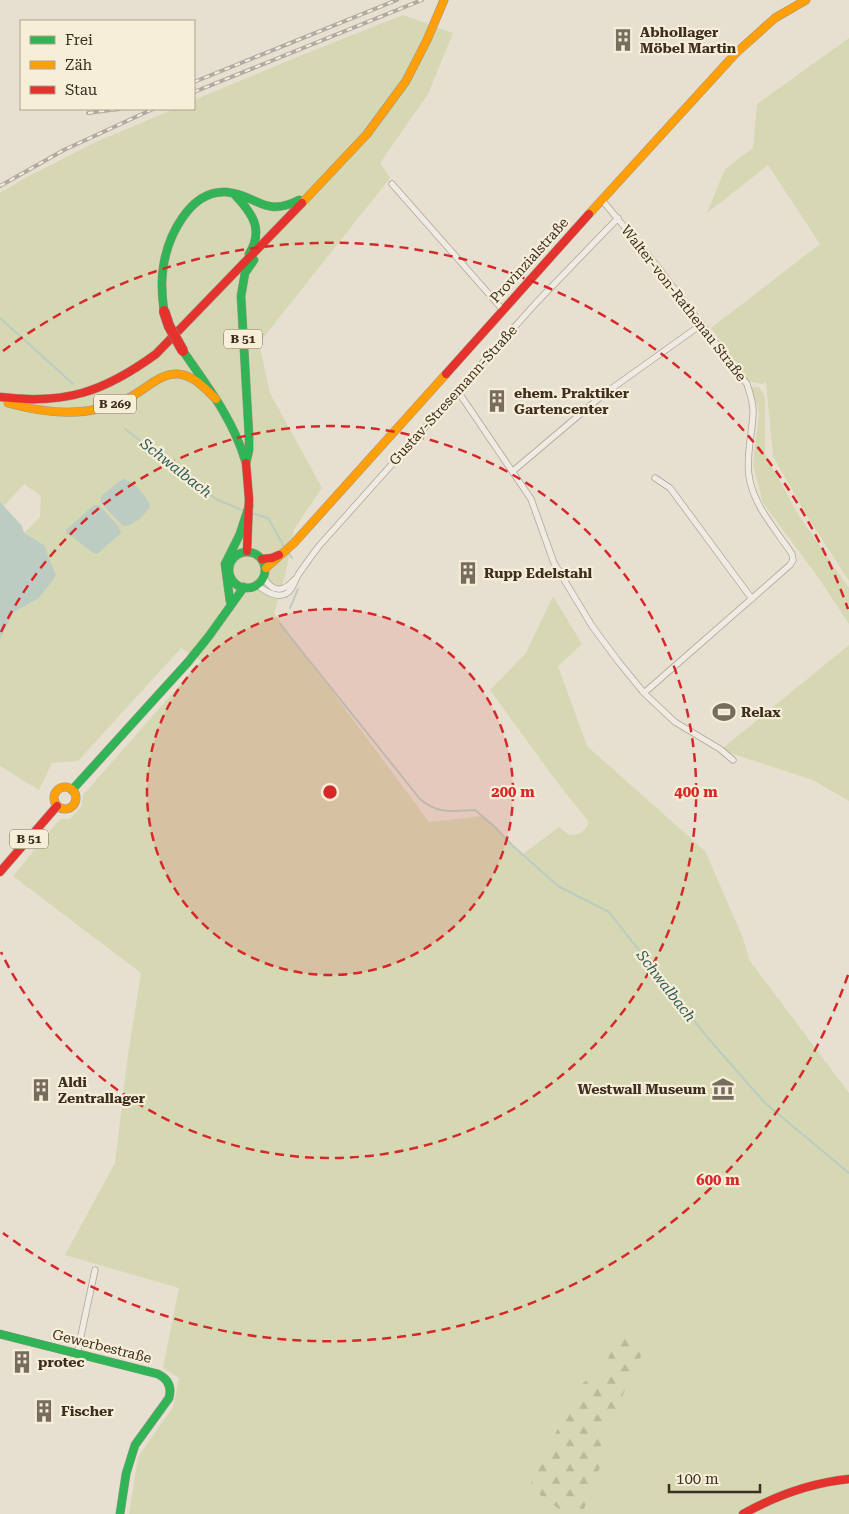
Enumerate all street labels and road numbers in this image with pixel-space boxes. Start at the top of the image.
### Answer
street label: Provinzialstraße [487,214,572,306]
street label: Walter-von-Rathenau Straße [618,222,750,384]
street label: Gustav-Stresemann-Straße [386,322,520,468]
road number: B 51 [224,329,262,348]
road number: B 269 [94,394,136,414]
road number: B 51 [10,830,48,849]
street label: Gewerbestraße [51,1326,154,1366]

